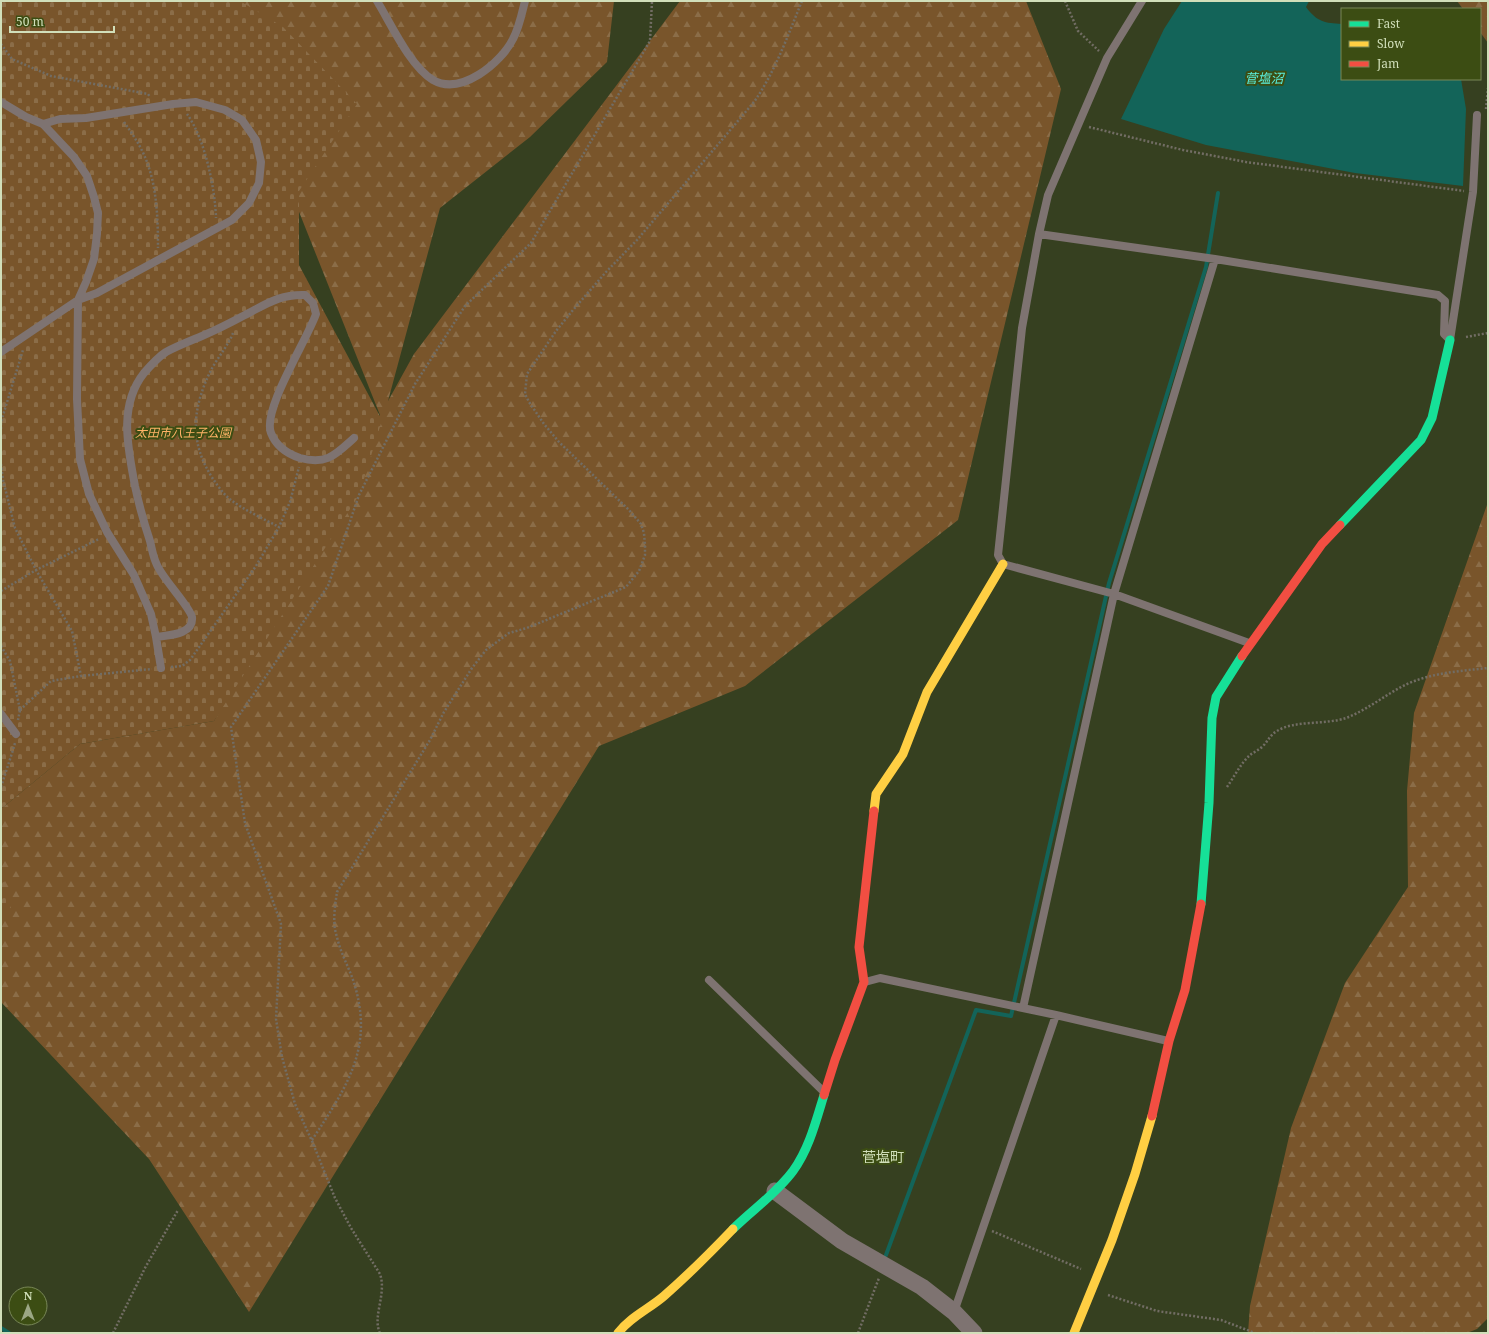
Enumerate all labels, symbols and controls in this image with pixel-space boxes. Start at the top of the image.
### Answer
scale bar [10,8,114,34]
legend [1341,8,1481,80]
text: 50 m [16,13,44,30]
text: Fast [1377,15,1400,32]
text: Slow [1377,35,1405,52]
text: Jam [1376,55,1399,72]
water label: 菅塩沼 [1244,69,1285,87]
park label: 太田市八王子公園 [135,424,233,441]
district label: 菅塩町 [862,1147,904,1166]
north arrow [8,1286,48,1326]
text: N [24,1288,33,1303]

